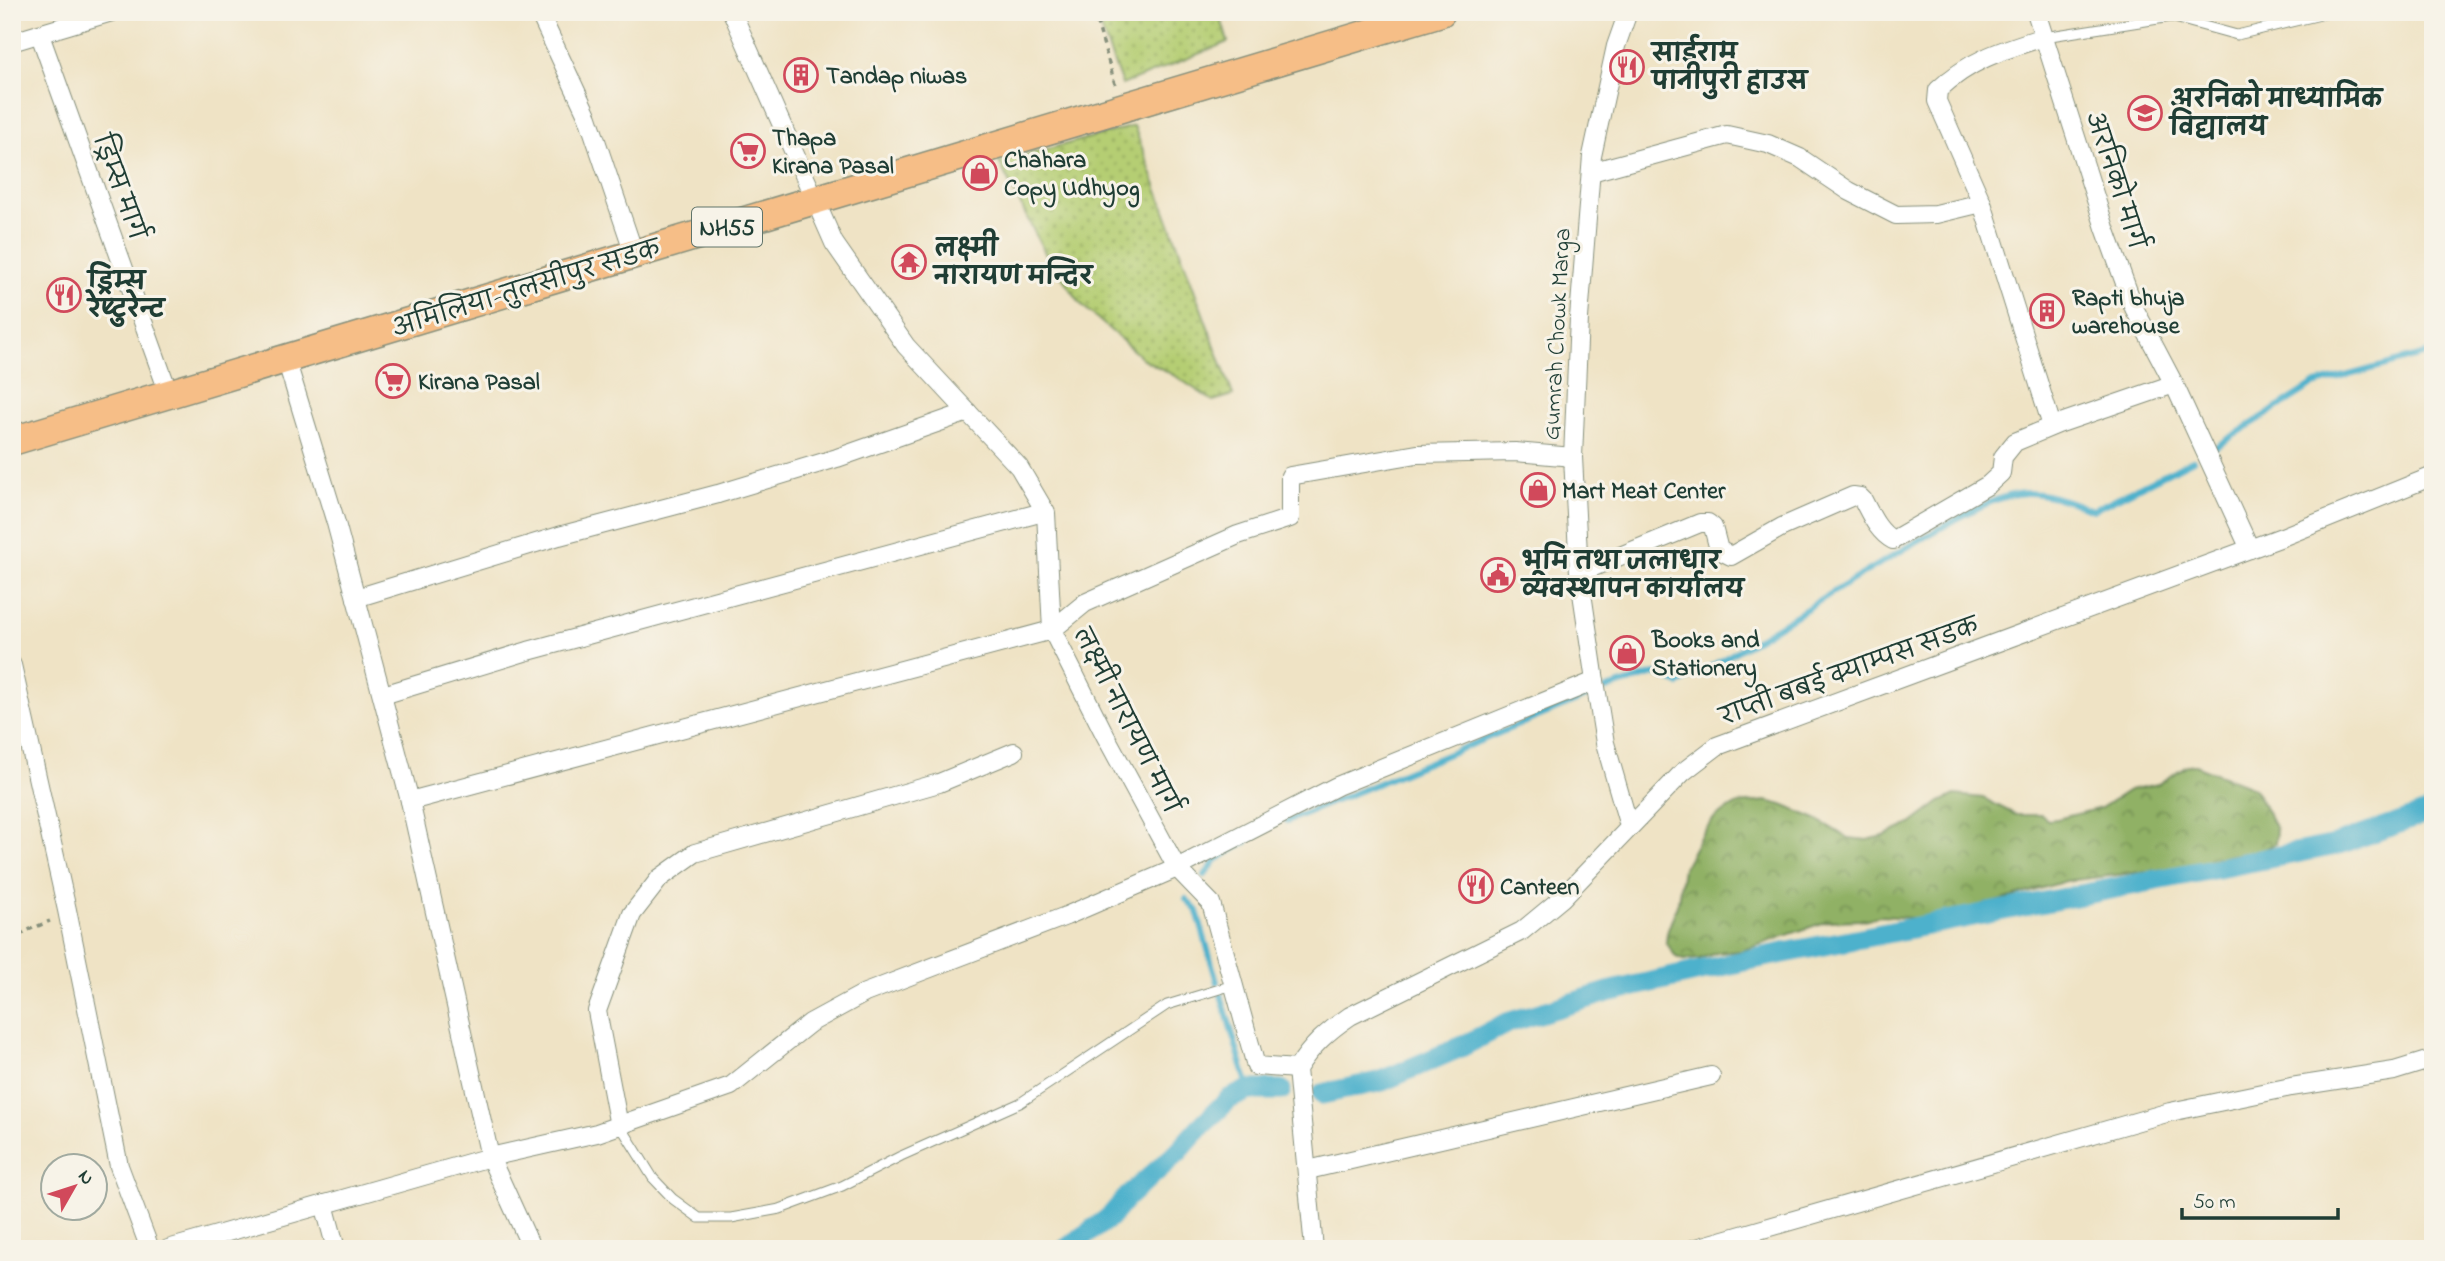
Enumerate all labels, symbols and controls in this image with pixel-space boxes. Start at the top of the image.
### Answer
place label: साईराम पानीपुरी हाउस [1650,33,1810,101]
restaurant icon: साईराम पानीपुरी हाउस [1608,48,1646,86]
building icon: Tandap niwas [782,56,820,94]
place label: Tandap niwas [826,60,967,95]
place label: अरनिको माध्यामिक विद्यालय [2168,79,2384,147]
school or university icon: अरनिको माध्यामिक विद्यालय [2126,94,2164,132]
street label: अरनिको मार्ग [2075,106,2156,256]
place label: Thapa Kirana Pasal [772,122,894,185]
street label: ड्रिम्स मार्ग [82,128,156,247]
supermarket icon: Thapa Kirana Pasal [729,132,767,170]
place label: Chahara Copy Udhyog [1004,144,1140,208]
shop icon: Chahara Copy Udhyog [961,154,999,192]
road number: NH55 [692,208,762,246]
street label: Gumrah Chowk Marga [1535,227,1582,441]
place label: लक्ष्मी नारायण मन्दिर [932,228,1094,296]
street label: अमिलिया-तुलसीपुर सडक [387,230,666,348]
temple icon: लक्ष्मी नारायण मन्दिर [890,243,928,281]
place label: ड्रिम्स रेष्टुरेन्ट [85,261,167,329]
restaurant icon: ड्रिम्स रेष्टुरेन्ट [45,276,83,314]
place label: Rapti bhuja warehouse [2072,282,2184,345]
building icon: Rapti bhuja warehouse [2028,292,2066,330]
supermarket icon: Kirana Pasal [374,362,412,400]
place label: Kirana Pasal [418,366,540,401]
shop icon: Mart Meat Center [1519,471,1557,509]
place label: Mart Meat Center [1562,475,1726,510]
place label: भूमि तथा जलाधार व्यवस्थापन कार्यालय [1520,541,1746,609]
public building icon: भूमि तथा जलाधार व्यवस्थापन कार्यालय [1479,556,1517,594]
street label: राप्ती बबई क्याम्पस सडक [1712,606,1985,737]
street label: लक्ष्मी नारायण मार्ग [1063,621,1190,822]
place label: Books and Stationery [1651,624,1760,688]
shop icon: Books and Stationery [1608,634,1646,672]
restaurant icon: Canteen [1457,867,1495,905]
place label: Canteen [1500,871,1580,906]
north arrow [38,1152,108,1222]
text: N [71,1164,100,1191]
scale bar [2182,1177,2338,1221]
text: 50 m [2193,1188,2236,1218]

